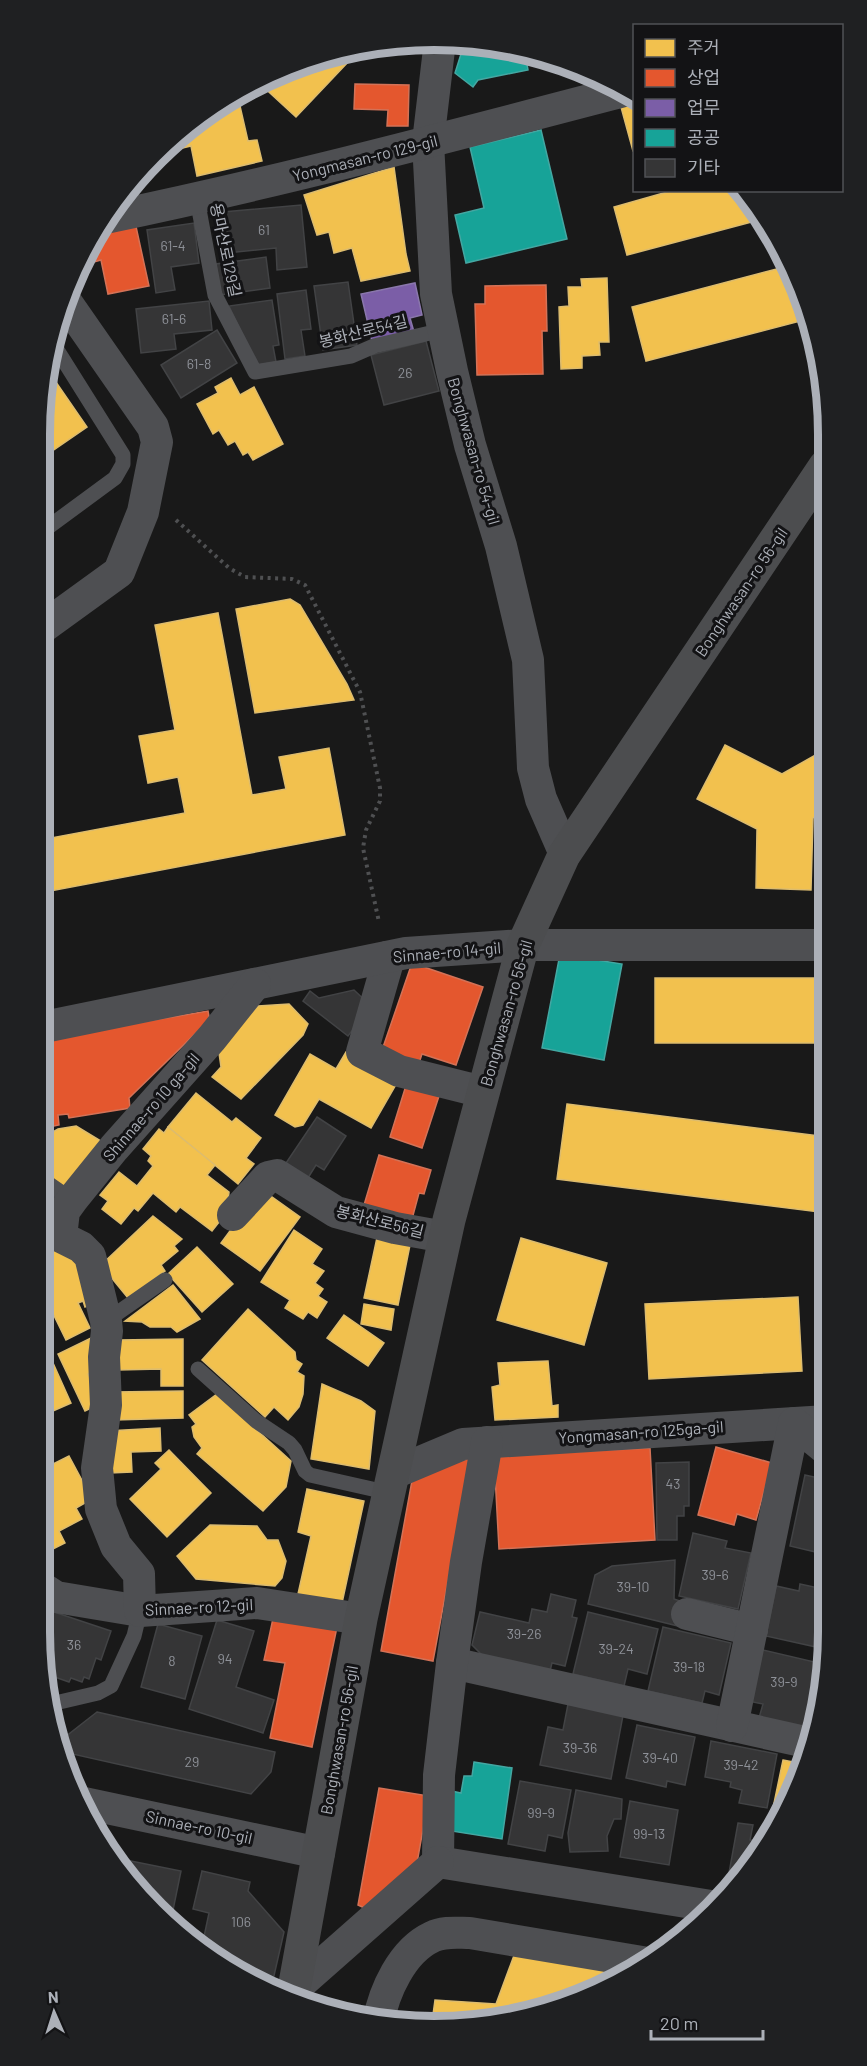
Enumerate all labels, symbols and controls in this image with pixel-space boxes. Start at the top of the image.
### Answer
legend [633,24,843,192]
text: 주거 [687,36,720,58]
text: 상업 [687,66,720,88]
text: 업무 [687,96,720,118]
text: 공공 [687,126,720,148]
street label: Yongmasan-ro 129-gil [290,130,439,185]
text: 기타 [687,156,721,178]
street label: 용마산로129길 [207,201,246,299]
house number: 61 [258,221,270,238]
house number: 61-4 [160,237,186,254]
house number: 61-6 [162,310,186,327]
street label: 봉화산로54길 [317,310,409,351]
house number: 61-8 [187,355,211,372]
house number: 26 [398,364,412,381]
street label: Bonghwasan-ro 54-gil [444,375,505,527]
street label: Bonghwasan-ro 56-gil [690,524,791,660]
street label: Sinnae-ro 14-gil [392,937,502,966]
street label: Bonghwasan-ro 56-gil [476,937,536,1088]
street label: Shinnae-ro 10 ga-gil [98,1049,203,1165]
street label: 봉화산로56길 [334,1200,426,1241]
street label: Yongmasan-ro 125ga-gil [558,1416,724,1447]
house number: 43 [666,1475,680,1492]
house number: 39-6 [701,1566,729,1583]
house number: 39-10 [617,1578,649,1595]
street label: Sinnae-ro 12-gil [144,1594,253,1619]
house number: 39-26 [507,1625,541,1642]
house number: 36 [67,1636,81,1653]
house number: 39-24 [598,1640,634,1657]
house number: 94 [217,1650,233,1667]
house number: 8 [168,1652,176,1669]
house number: 39-18 [673,1658,705,1675]
street label: Bonghwasan-ro 56-gil [316,1664,361,1816]
house number: 39-9 [770,1673,798,1690]
house number: 39-36 [563,1739,597,1756]
house number: 39-40 [642,1749,678,1766]
house number: 29 [185,1753,199,1770]
house number: 39-42 [723,1756,759,1773]
house number: 99-9 [527,1804,555,1821]
street label: Sinnae-ro 10-gil [144,1806,254,1847]
house number: 99-13 [633,1825,665,1842]
house number: 106 [231,1913,251,1930]
north arrow [24,1982,84,2042]
text: N [47,1987,59,2006]
scale bar [651,2003,764,2041]
text: 20 m [660,2012,698,2034]

